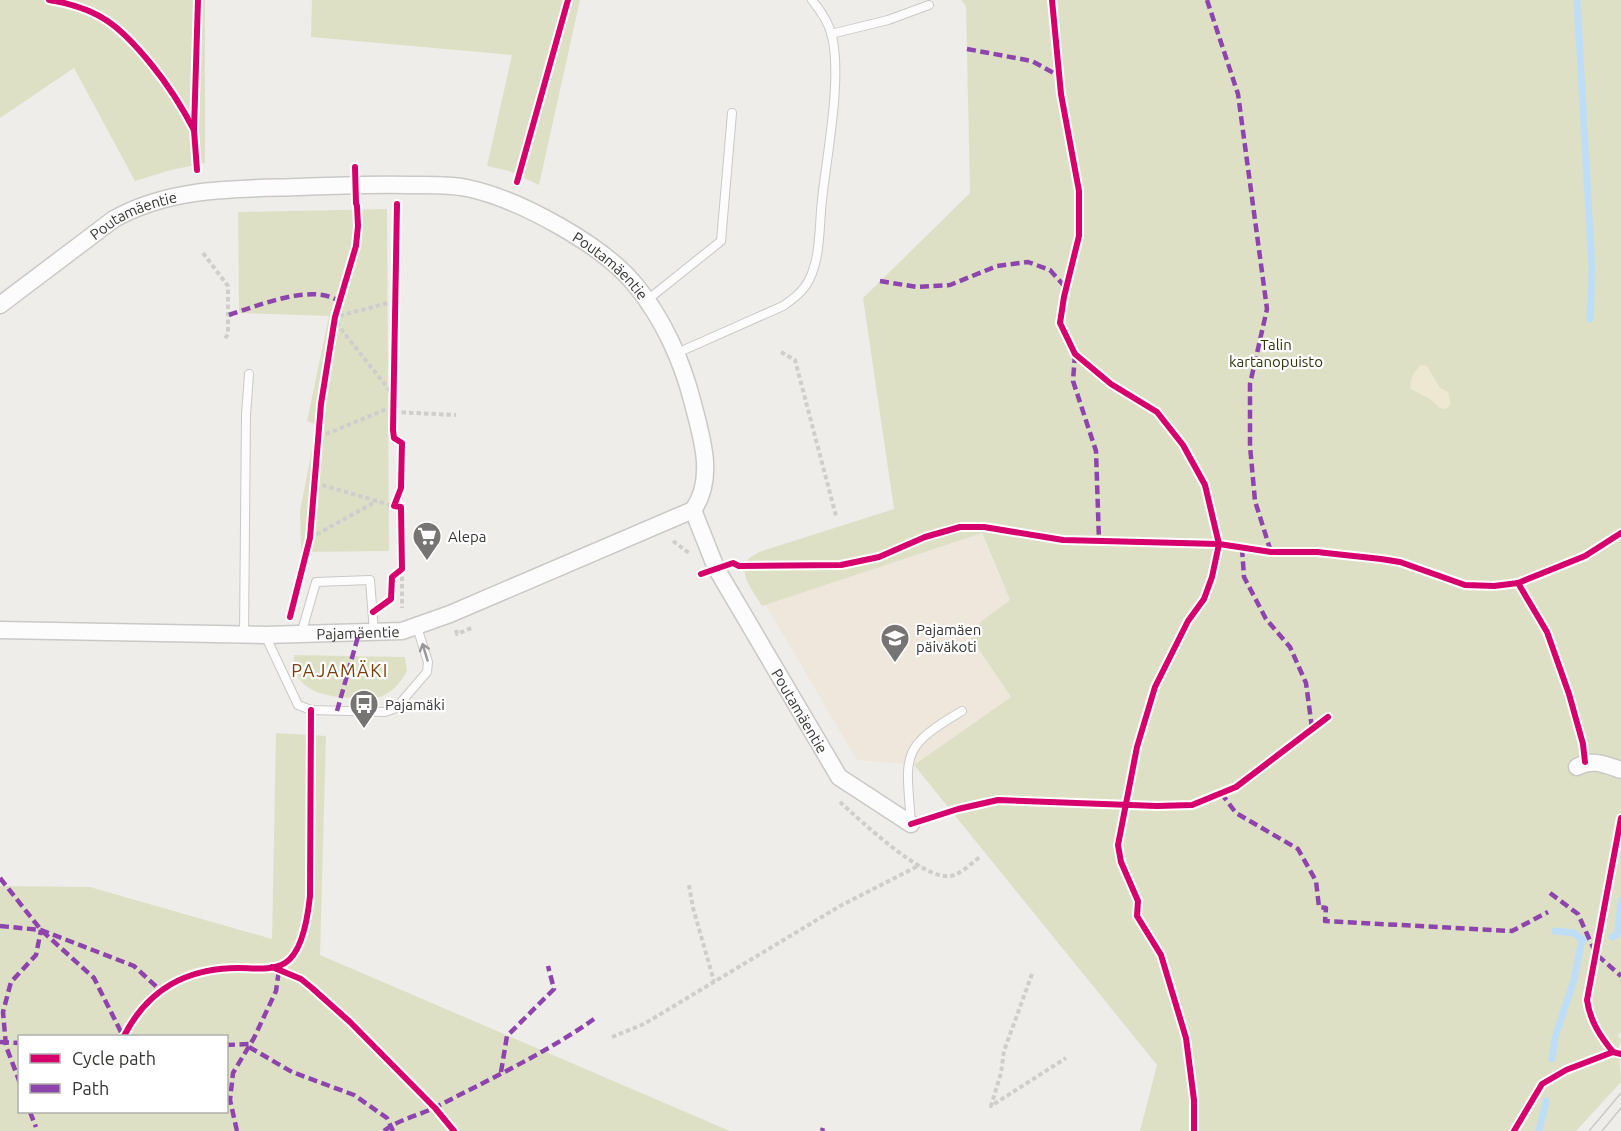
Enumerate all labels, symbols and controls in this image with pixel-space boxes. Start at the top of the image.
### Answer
street label: Poutamäentie [86,188,178,243]
street label: Poutamäentie [570,228,652,303]
park label: Talin kartanopuisto [1229,336,1323,370]
supermarket icon: Alepa [411,520,443,562]
place label: Alepa [448,528,486,545]
place label: Pajamäen päiväkoti [916,621,981,655]
school or university icon: Pajamäen päiväkoti [879,622,911,664]
street label: Pajamäentie [316,623,400,642]
one-way arrow [418,643,429,662]
district label: PAJAMÄKI [291,660,389,680]
street label: Poutamäentie [769,665,831,756]
bus stop icon: Pajamäki [348,688,380,730]
place label: Pajamäki [385,696,445,713]
legend [18,1035,228,1113]
text: Cycle path [72,1048,156,1068]
text: Path [72,1078,109,1098]

